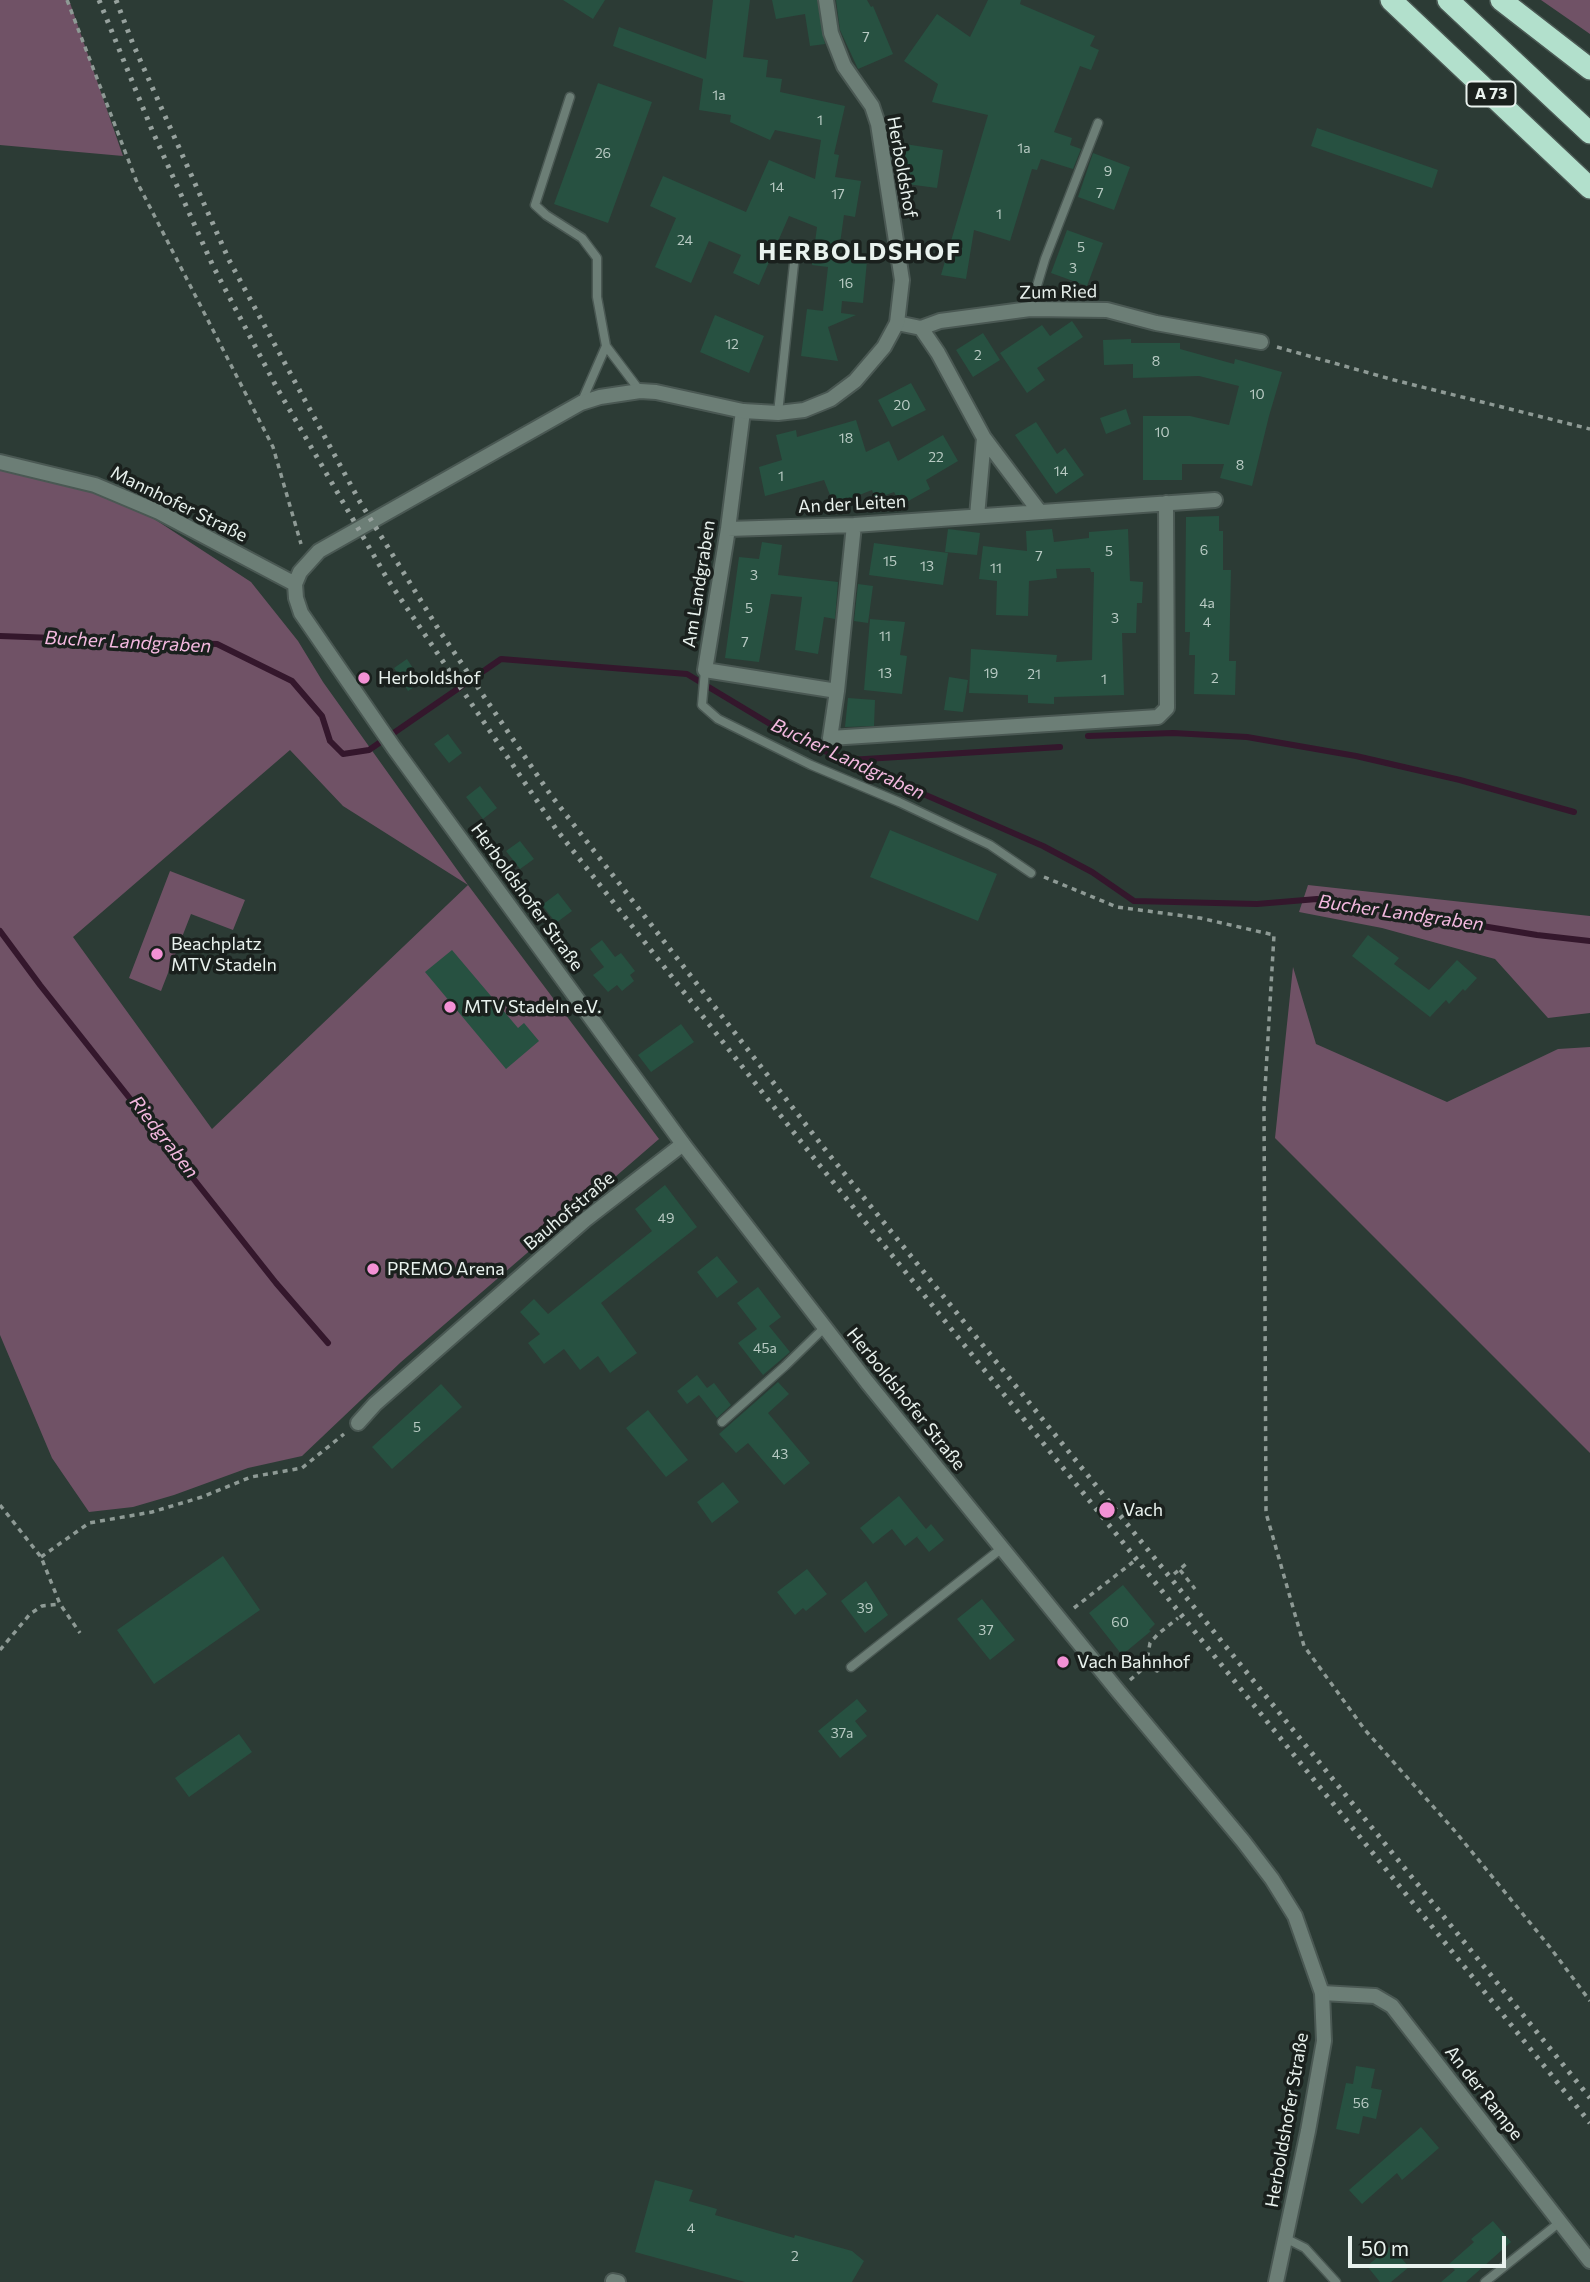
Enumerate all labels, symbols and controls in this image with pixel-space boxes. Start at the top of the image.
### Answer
house number: 7 [862,29,870,45]
road number: A 73 [1466,82,1516,106]
house number: 1a [712,87,726,103]
house number: 1 [817,112,823,128]
street label: Herboldshof [882,115,922,219]
house number: 1a [1017,140,1031,156]
house number: 26 [595,145,611,161]
house number: 9 [1104,163,1112,179]
house number: 14 [770,179,784,195]
house number: 7 [1096,185,1104,201]
house number: 17 [831,186,845,202]
house number: 1 [996,206,1002,222]
house number: 24 [677,232,693,248]
district label: HERBOLDSHOF [760,238,960,266]
house number: 5 [1077,239,1085,255]
house number: 3 [1069,260,1077,276]
house number: 16 [839,275,853,291]
street label: Zum Ried [1019,281,1097,303]
house number: 12 [725,336,739,352]
house number: 2 [974,347,982,363]
house number: 8 [1152,353,1160,369]
house number: 10 [1249,386,1265,402]
house number: 20 [894,397,910,413]
house number: 10 [1154,424,1170,440]
house number: 18 [839,430,853,446]
house number: 22 [928,449,944,465]
house number: 8 [1236,457,1244,473]
street label: Mannhofer Straße [107,462,251,546]
house number: 14 [1054,463,1068,479]
house number: 1 [778,468,784,484]
street label: An der Leiten [797,490,907,518]
street label: Am Landgraben [678,519,720,649]
house number: 6 [1200,542,1208,558]
house number: 5 [1105,543,1113,559]
house number: 7 [1035,548,1043,564]
house number: 15 [883,553,897,569]
house number: 13 [920,558,934,574]
house number: 11 [990,560,1002,576]
house number: 3 [750,567,758,583]
house number: 4a [1199,595,1215,611]
house number: 5 [745,600,753,616]
house number: 3 [1111,610,1119,626]
house number: 4 [1203,614,1211,630]
water label: Bucher Landgraben [44,626,212,658]
house number: 11 [879,628,891,644]
house number: 7 [741,634,749,650]
house number: 13 [878,665,892,681]
house number: 19 [984,665,998,681]
house number: 21 [1027,666,1041,682]
place label: Herboldshof [378,667,481,689]
marker: Herboldshof [356,670,372,686]
house number: 2 [1211,670,1219,686]
house number: 1 [1101,671,1107,687]
water label: Bucher Landgraben [768,713,928,805]
street label: Herboldshofer Straße [466,819,588,975]
water label: Bucher Landgraben [1317,890,1485,936]
place label: Beachplatz MTV Stadeln [171,933,277,976]
marker: Beachplatz MTV Stadeln [149,946,165,962]
place label: MTV Stadeln e.V. [464,996,601,1018]
marker: MTV Stadeln e.V. [442,999,458,1015]
water label: Riedgraben [125,1091,203,1183]
street label: Bauhofstraße [519,1167,619,1255]
house number: 49 [658,1210,674,1226]
place label: PREMO Arena [387,1258,505,1280]
marker: PREMO Arena [365,1261,381,1277]
street label: Herboldshofer Straße [842,1323,970,1475]
house number: 45a [753,1340,777,1356]
house number: 5 [413,1419,421,1435]
house number: 43 [772,1446,788,1462]
place label: Vach [1123,1499,1163,1521]
marker: Vach [1097,1500,1117,1520]
house number: 39 [857,1600,873,1616]
house number: 60 [1111,1614,1129,1630]
house number: 37 [978,1622,994,1638]
place label: Vach Bahnhof [1077,1651,1190,1673]
marker: Vach Bahnhof [1055,1654,1071,1670]
house number: 37a [831,1725,853,1741]
street label: Herboldshofer Straße [1261,2031,1313,2209]
street label: An der Rampe [1440,2041,1528,2145]
house number: 56 [1353,2095,1369,2111]
house number: 4 [687,2220,695,2236]
scale bar [1352,2222,1510,2266]
text: 50 m [1361,2235,1409,2260]
house number: 2 [791,2248,799,2264]

